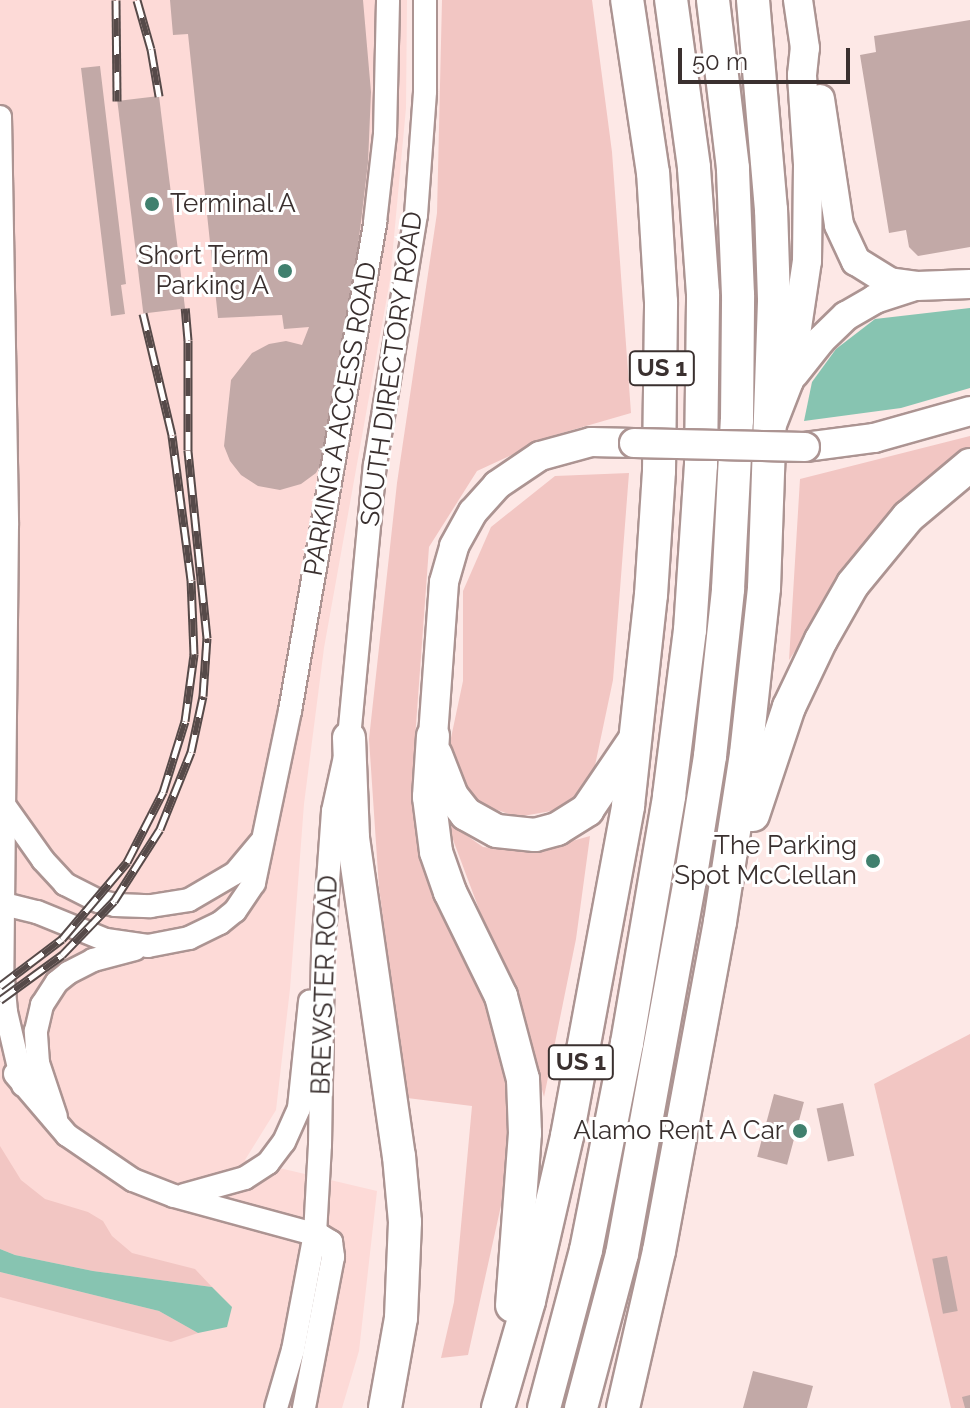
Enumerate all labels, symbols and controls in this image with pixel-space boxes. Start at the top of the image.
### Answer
scale bar [682,32,854,82]
text: 50 m [692,47,748,76]
place label: Terminal A [170,188,298,220]
marker: Terminal A [141,193,163,215]
street label: SOUTH DIRECTORY ROAD [354,209,430,529]
place label: Short Term Parking A [137,240,269,302]
street label: PARKING A ACCESS ROAD [298,259,384,579]
marker: Short Term Parking A [276,262,294,280]
road number: US 1 [628,348,696,388]
place label: The Parking Spot McClellan [674,830,857,892]
marker: The Parking Spot McClellan [864,852,882,870]
street label: BREWSTER ROAD [306,875,344,1095]
road number: US 1 [547,1042,615,1082]
place label: Alamo Rent A Car [572,1115,784,1147]
marker: Alamo Rent A Car [791,1122,809,1140]

